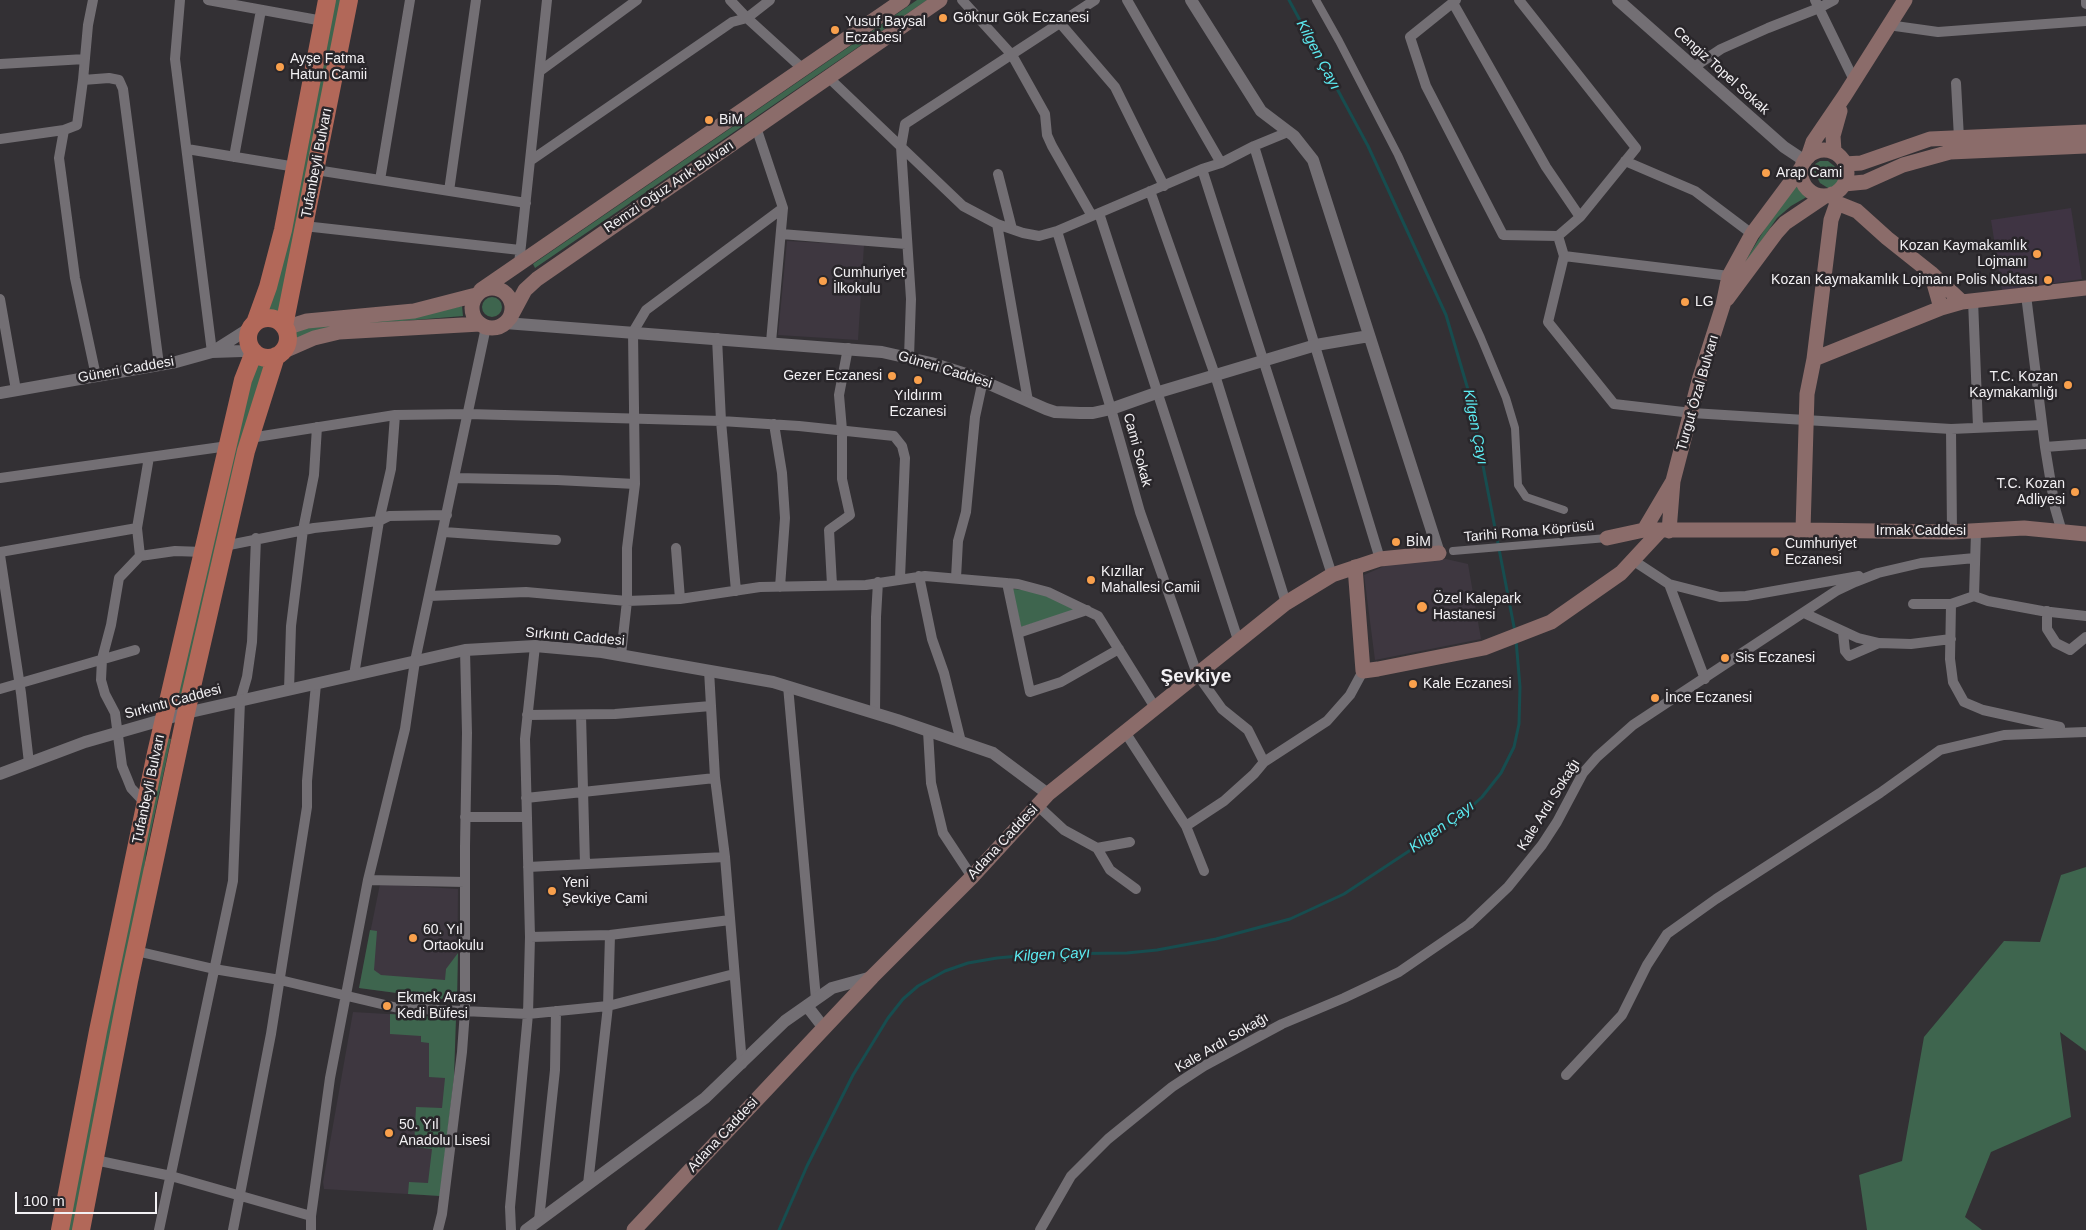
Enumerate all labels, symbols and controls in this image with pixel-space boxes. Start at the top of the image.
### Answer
place label: Göknur Gök Eczanesi [953,10,1089,26]
marker: Göknur Gök Eczanesi [937,12,949,24]
place label: Yusuf Baysal Eczabesi [845,14,926,46]
water label: Kilgen Çayı [1292,17,1344,93]
street label: Cengiz Topel Sokak [1669,23,1773,119]
marker: Yusuf Baysal Eczabesi [829,24,841,36]
place label: Ayşe Fatma Hatun Camii [290,51,367,84]
marker: Ayşe Fatma Hatun Camii [274,61,286,73]
street label: Tufanbeyli Bulvarı [298,107,336,219]
place label: BiM [719,112,743,128]
marker: BiM [703,114,715,126]
street label: Remzi Oğuz Arık Bulvarı [601,137,737,237]
place label: Arap Cami [1776,165,1842,181]
marker: Arap Cami [1760,167,1772,179]
place label: Kozan Kaymakamlık Lojmanı [1899,238,2027,270]
marker: Kozan Kaymakamlık Lojmanı [2031,248,2043,260]
place label: Cumhuriyet İlkokulu [833,265,905,298]
place label: Kozan Kaymakamlık Lojmanı Polis Noktası [1771,272,2038,288]
marker: Kozan Kaymakamlık Lojmanı Polis Noktası [2042,274,2054,286]
marker: Cumhuriyet İlkokulu [817,275,829,287]
place label: LG [1695,294,1714,310]
marker: LG [1679,296,1691,308]
street label: Turgut Özal Bulvarı [1673,333,1723,453]
street label: Güneri Caddesi [896,348,994,392]
street label: Güneri Caddesi [77,353,175,387]
place label: Gezer Eczanesi [783,368,882,384]
place label: T.C. Kozan Kaymakamlığı [1969,369,2058,402]
marker: Gezer Eczanesi [886,370,898,382]
marker: Yıldırım Eczanesi [912,374,924,386]
marker: T.C. Kozan Kaymakamlığı [2062,379,2074,391]
place label: Yıldırım Eczanesi [890,388,946,421]
water label: Kilgen Çayı [1459,388,1491,466]
street label: Cami Sokak [1119,411,1155,489]
place label: T.C. Kozan Adliyesi [1997,476,2065,508]
marker: T.C. Kozan Adliyesi [2069,486,2081,498]
street label: Tarihi Roma Köprüsü [1463,518,1595,546]
street label: Irmak Caddesi [1876,523,1966,539]
place label: BİM [1406,534,1431,550]
marker: BİM [1390,536,1402,548]
place label: Cumhuriyet Eczanesi [1785,536,1857,568]
marker: Cumhuriyet Eczanesi [1769,546,1781,558]
place label: Kızıllar Mahallesi Camii [1101,564,1200,596]
marker: Kızıllar Mahallesi Camii [1085,574,1097,586]
place label: Özel Kalepark Hastanesi [1433,591,1521,624]
marker: Özel Kalepark Hastanesi [1415,600,1429,614]
street label: Sırkıntı Caddesi [525,624,625,650]
place label: Sis Eczanesi [1735,650,1815,666]
marker: Sis Eczanesi [1719,652,1731,664]
district label: Şevkiye [1161,666,1231,688]
place label: Kale Eczanesi [1423,676,1512,692]
marker: Kale Eczanesi [1407,678,1419,690]
street label: Sırkıntı Caddesi [123,681,223,723]
place label: İnce Eczanesi [1665,690,1752,706]
marker: İnce Eczanesi [1649,692,1661,704]
street label: Tufanbeyli Bulvarı [129,733,169,845]
street label: Kale Ardı Sokağı [1514,756,1584,854]
water label: Kilgen Çayı [1406,797,1478,857]
street label: Adana Caddesi [964,801,1042,883]
place label: Yeni Şevkiye Cami [562,875,648,908]
marker: Yeni Şevkiye Cami [546,885,558,897]
place label: 60. Yıl Ortaokulu [423,922,484,954]
marker: 60. Yıl Ortaokulu [407,932,419,944]
water label: Kilgen Çayı [1013,944,1091,966]
place label: Ekmek Arası Kedi Büfesi [397,990,476,1022]
marker: Ekmek Arası Kedi Büfesi [381,1000,393,1012]
street label: Kale Ardı Sokağı [1172,1009,1272,1077]
street label: Adana Caddesi [684,1094,762,1176]
place label: 50. Yıl Anadolu Lisesi [399,1117,490,1150]
marker: 50. Yıl Anadolu Lisesi [383,1127,395,1139]
scale bar [18,1182,160,1214]
text: 100 m [23,1192,65,1209]

